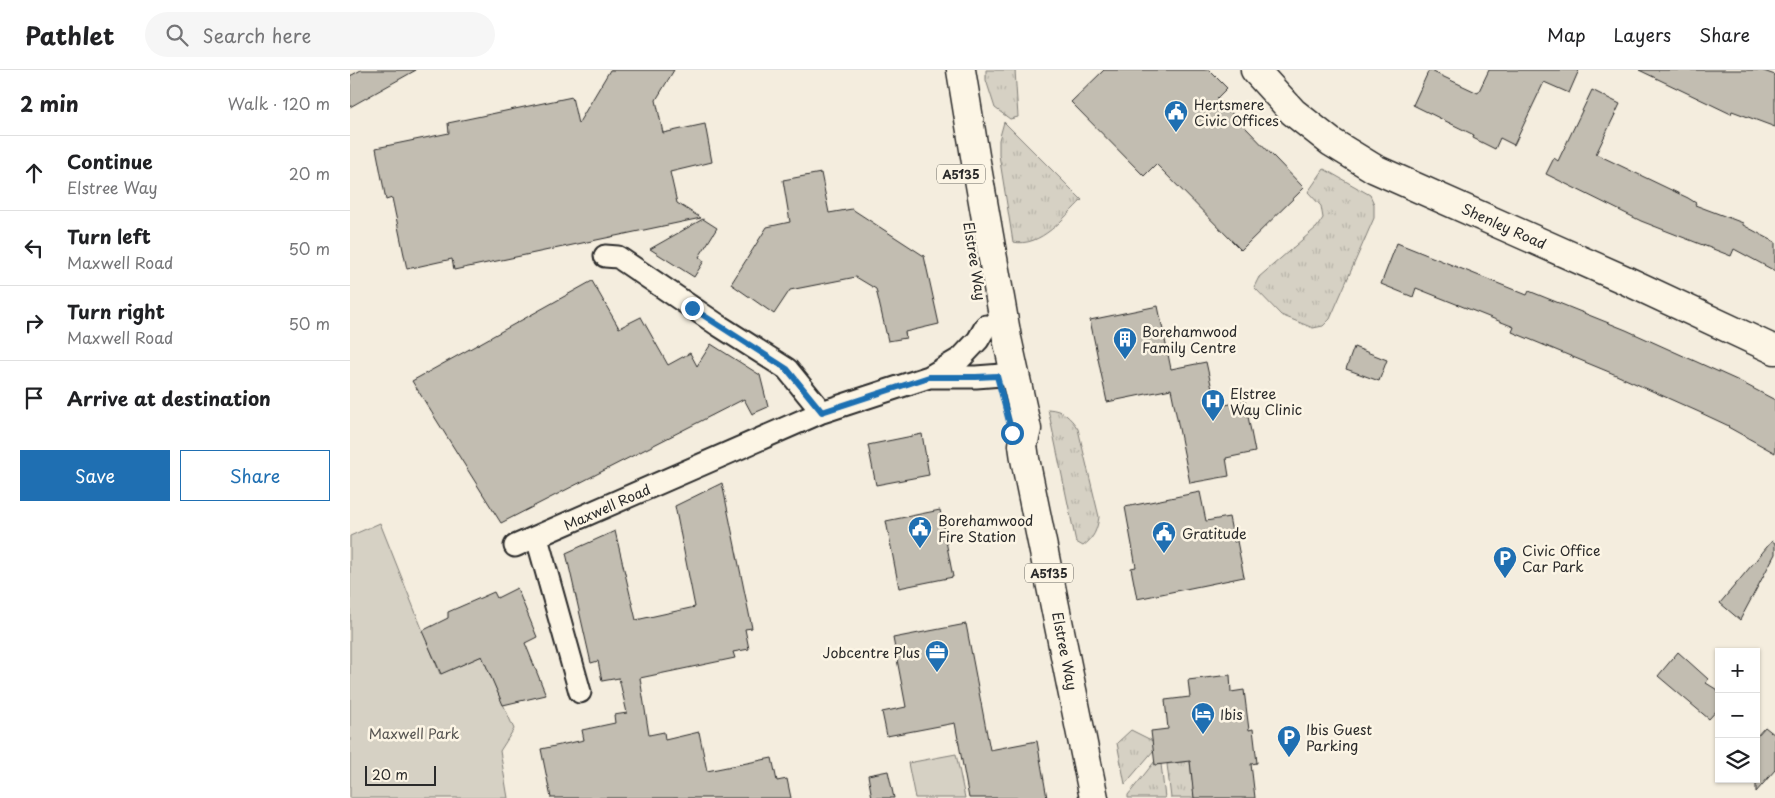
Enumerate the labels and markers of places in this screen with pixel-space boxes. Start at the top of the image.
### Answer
place label: Hertsmere Civic Offices [1194,94,1279,131]
public building icon: Hertsmere Civic Offices [1163,99,1189,133]
place label: Borehamwood Family Centre [1142,321,1237,358]
building icon: Borehamwood Family Centre [1112,326,1138,360]
place label: Elstree Way Clinic [1230,383,1302,420]
hospital icon: Elstree Way Clinic [1200,388,1226,422]
place label: Borehamwood Fire Station [938,510,1033,547]
public building icon: Borehamwood Fire Station [907,515,933,549]
public building icon: Gratitude [1151,520,1177,554]
place label: Gratitude [1182,523,1247,544]
place label: Civic Office Car Park [1522,540,1600,577]
parking icon: Civic Office Car Park [1492,545,1518,579]
office icon: Jobcentre Plus [924,639,950,673]
place label: Jobcentre Plus [823,642,920,663]
hotel icon: Ibis [1190,701,1216,735]
place label: Ibis [1220,704,1243,725]
place label: Ibis Guest Parking [1306,719,1372,756]
parking icon: Ibis Guest Parking [1276,724,1302,758]

